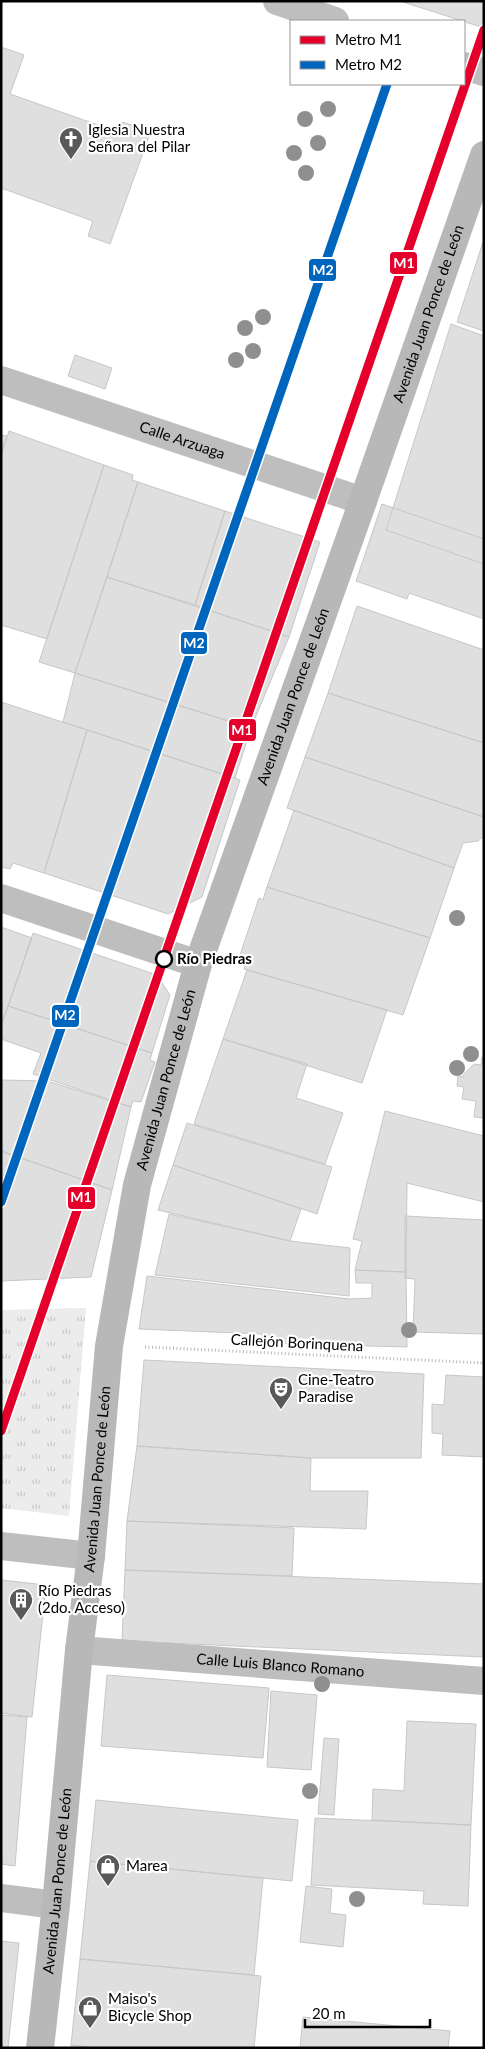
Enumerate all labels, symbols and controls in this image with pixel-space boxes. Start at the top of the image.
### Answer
legend [290,20,465,85]
text: Metro M1 [335,30,402,48]
text: Metro M2 [335,55,402,73]
place label: Iglesia Nuestra Señora del Pilar [88,120,191,155]
church icon: Iglesia Nuestra Señora del Pilar [58,126,84,160]
street label: Avenida Juan Ponce de León [388,222,467,405]
line badge: M1 [389,251,418,275]
text: M1 [393,254,415,271]
line badge: M2 [308,258,337,282]
text: M2 [312,261,334,278]
street label: Calle Arzuaga [137,417,228,462]
street label: Avenida Juan Ponce de León [252,605,332,787]
line badge: M2 [180,631,208,655]
text: M2 [183,634,205,651]
line badge: M1 [228,718,257,742]
text: M1 [231,721,253,738]
place label: Río Piedras [177,949,252,967]
marker: Río Piedras [155,950,173,968]
street label: Avenida Juan Ponce de León [132,987,199,1172]
line badge: M2 [51,1004,80,1028]
text: M2 [54,1006,76,1023]
line badge: M1 [67,1186,96,1210]
text: M1 [70,1188,92,1205]
street label: Callejón Borinquena [230,1330,364,1354]
place label: Cine-Teatro Paradise [298,1370,374,1405]
theatre icon: Cine-Teatro Paradise [268,1376,294,1410]
street label: Avenida Juan Ponce de León [79,1385,114,1573]
place label: Río Piedras (2do. Acceso) [38,1581,125,1616]
building icon: Río Piedras (2do. Acceso) [8,1587,34,1621]
street label: Calle Luis Blanco Romano [196,1649,365,1680]
street label: Avenida Juan Ponce de León [38,1787,75,1975]
shop icon: Marea [95,1853,121,1887]
place label: Marea [126,1856,168,1874]
place label: Maiso's Bicycle Shop [108,1989,192,2024]
shop icon: Maiso's Bicycle Shop [77,1995,103,2029]
scale bar [305,1996,430,2028]
text: 20 m [312,2004,346,2022]

